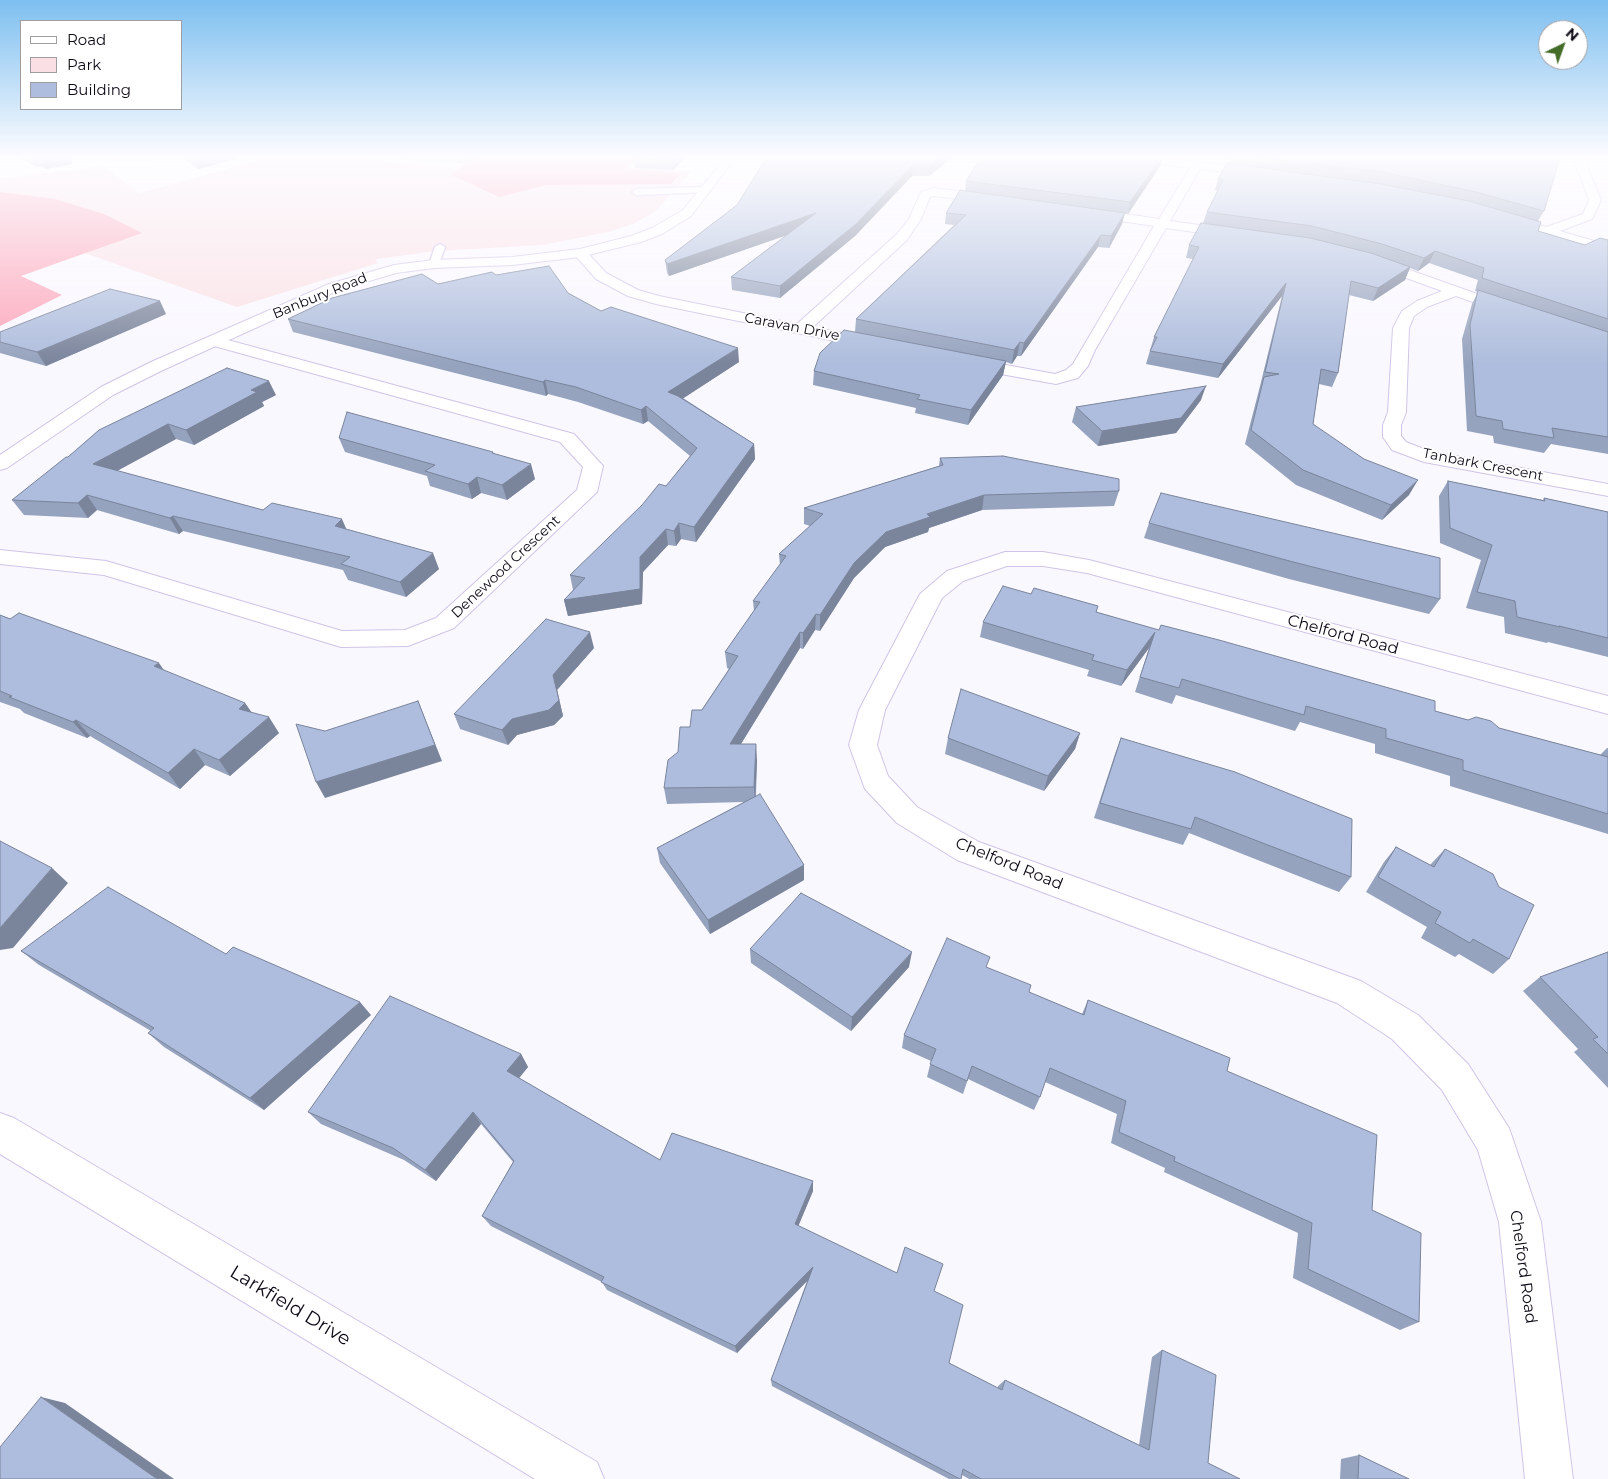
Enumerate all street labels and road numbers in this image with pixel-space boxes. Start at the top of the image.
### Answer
street label: Banbury Road [270,269,370,323]
street label: Caravan Drive [743,310,841,344]
street label: Tanbark Crescent [1421,445,1545,485]
street label: Denewood Crescent [448,512,564,622]
street label: Chelford Road [1285,611,1401,659]
street label: Chelford Road [952,834,1066,894]
street label: Chelford Road [1506,1209,1540,1325]
street label: Larkfield Drive [225,1261,355,1351]

